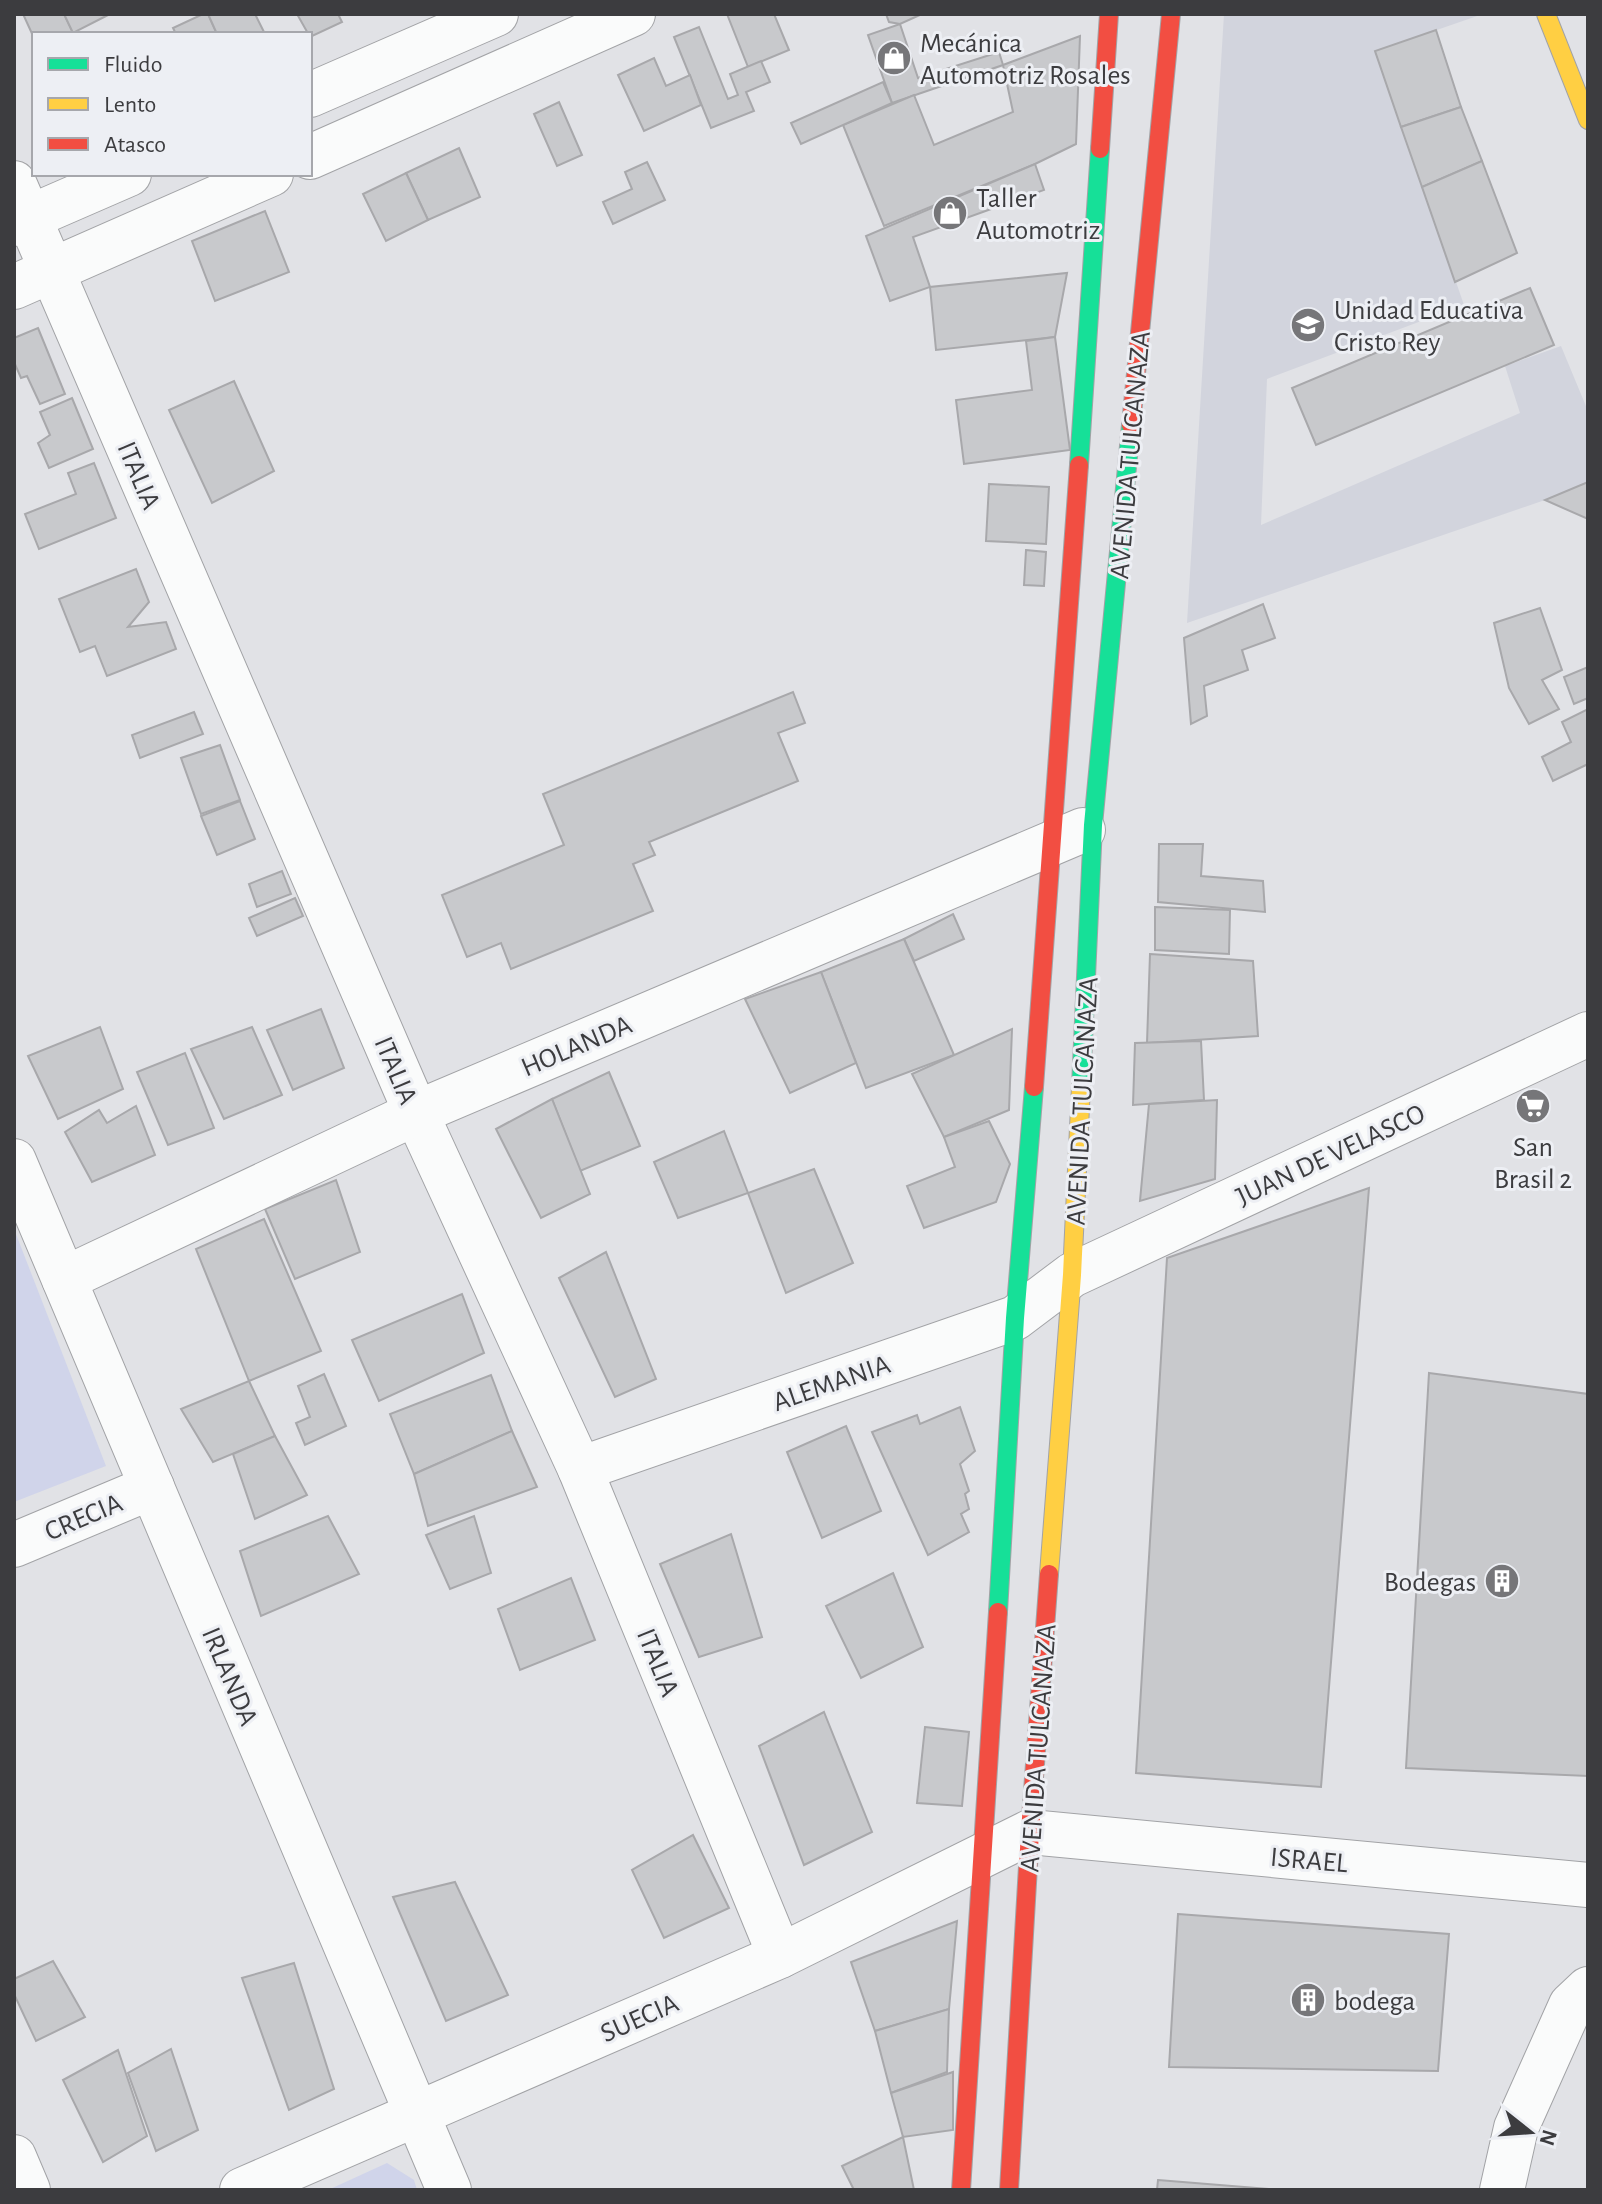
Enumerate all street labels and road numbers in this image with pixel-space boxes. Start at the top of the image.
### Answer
street label: AVENIDA TULCANAZA [1106,330,1156,580]
street label: ITALIA [111,438,165,514]
street label: AVENIDA TULCANAZA [1063,976,1103,1226]
street label: HOLANDA [517,1011,636,1083]
street label: ITALIA [368,1033,422,1109]
street label: JUAN DE VELASCO [1232,1100,1429,1212]
street label: ALEMANIA [769,1351,894,1417]
street label: CRECIA [41,1489,127,1547]
street label: IRLANDA [196,1623,262,1730]
street label: AVENIDA TULCANAZA [1016,1623,1062,1873]
street label: ITALIA [631,1625,683,1701]
street label: ISRAEL [1269,1844,1349,1878]
street label: SUECIA [597,1989,683,2048]

